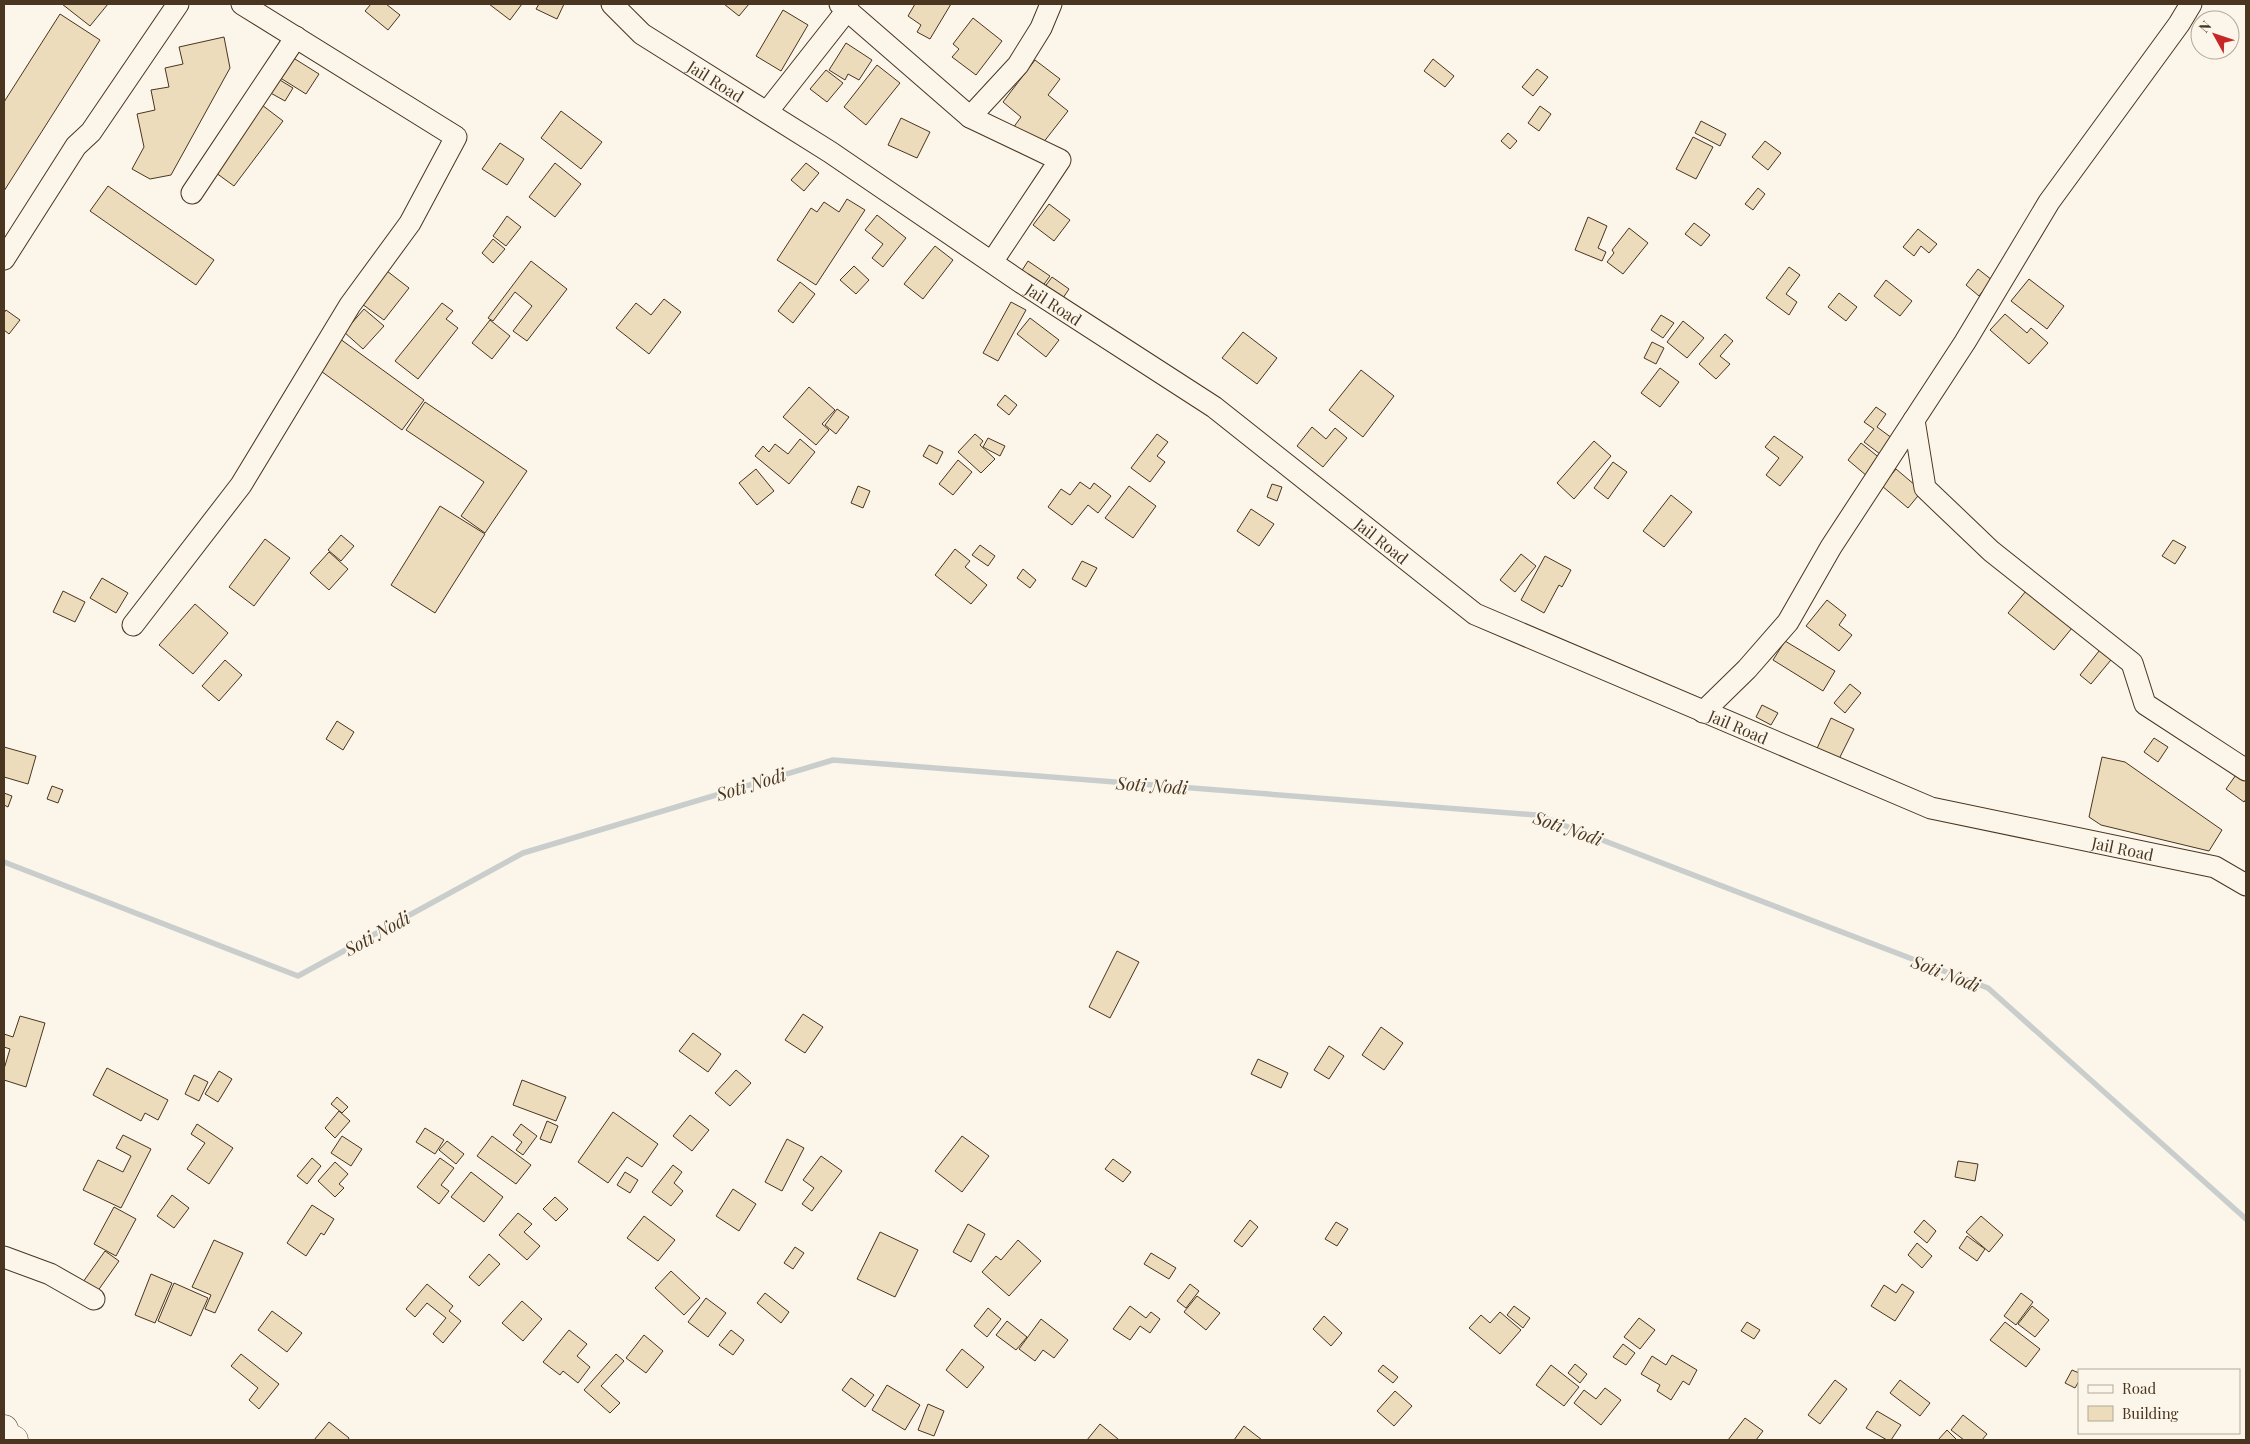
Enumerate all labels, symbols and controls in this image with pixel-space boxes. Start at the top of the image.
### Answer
north arrow [2190,10,2240,60]
text: N [2194,16,2215,36]
street label: Jail Road [683,55,748,106]
street label: Jail Road [1021,277,1086,329]
street label: Jail Road [1350,512,1413,568]
street label: Jail Road [1705,704,1772,748]
water label: Soti Nodi [712,762,789,806]
water label: Soti Nodi [1114,770,1189,800]
water label: Soti Nodi [1529,805,1606,851]
street label: Jail Road [2089,831,2156,864]
water label: Soti Nodi [339,905,415,961]
water label: Soti Nodi [1907,949,1984,997]
legend [2078,1369,2240,1434]
text: Road [2122,1378,2156,1398]
text: Building [2122,1403,2179,1423]

